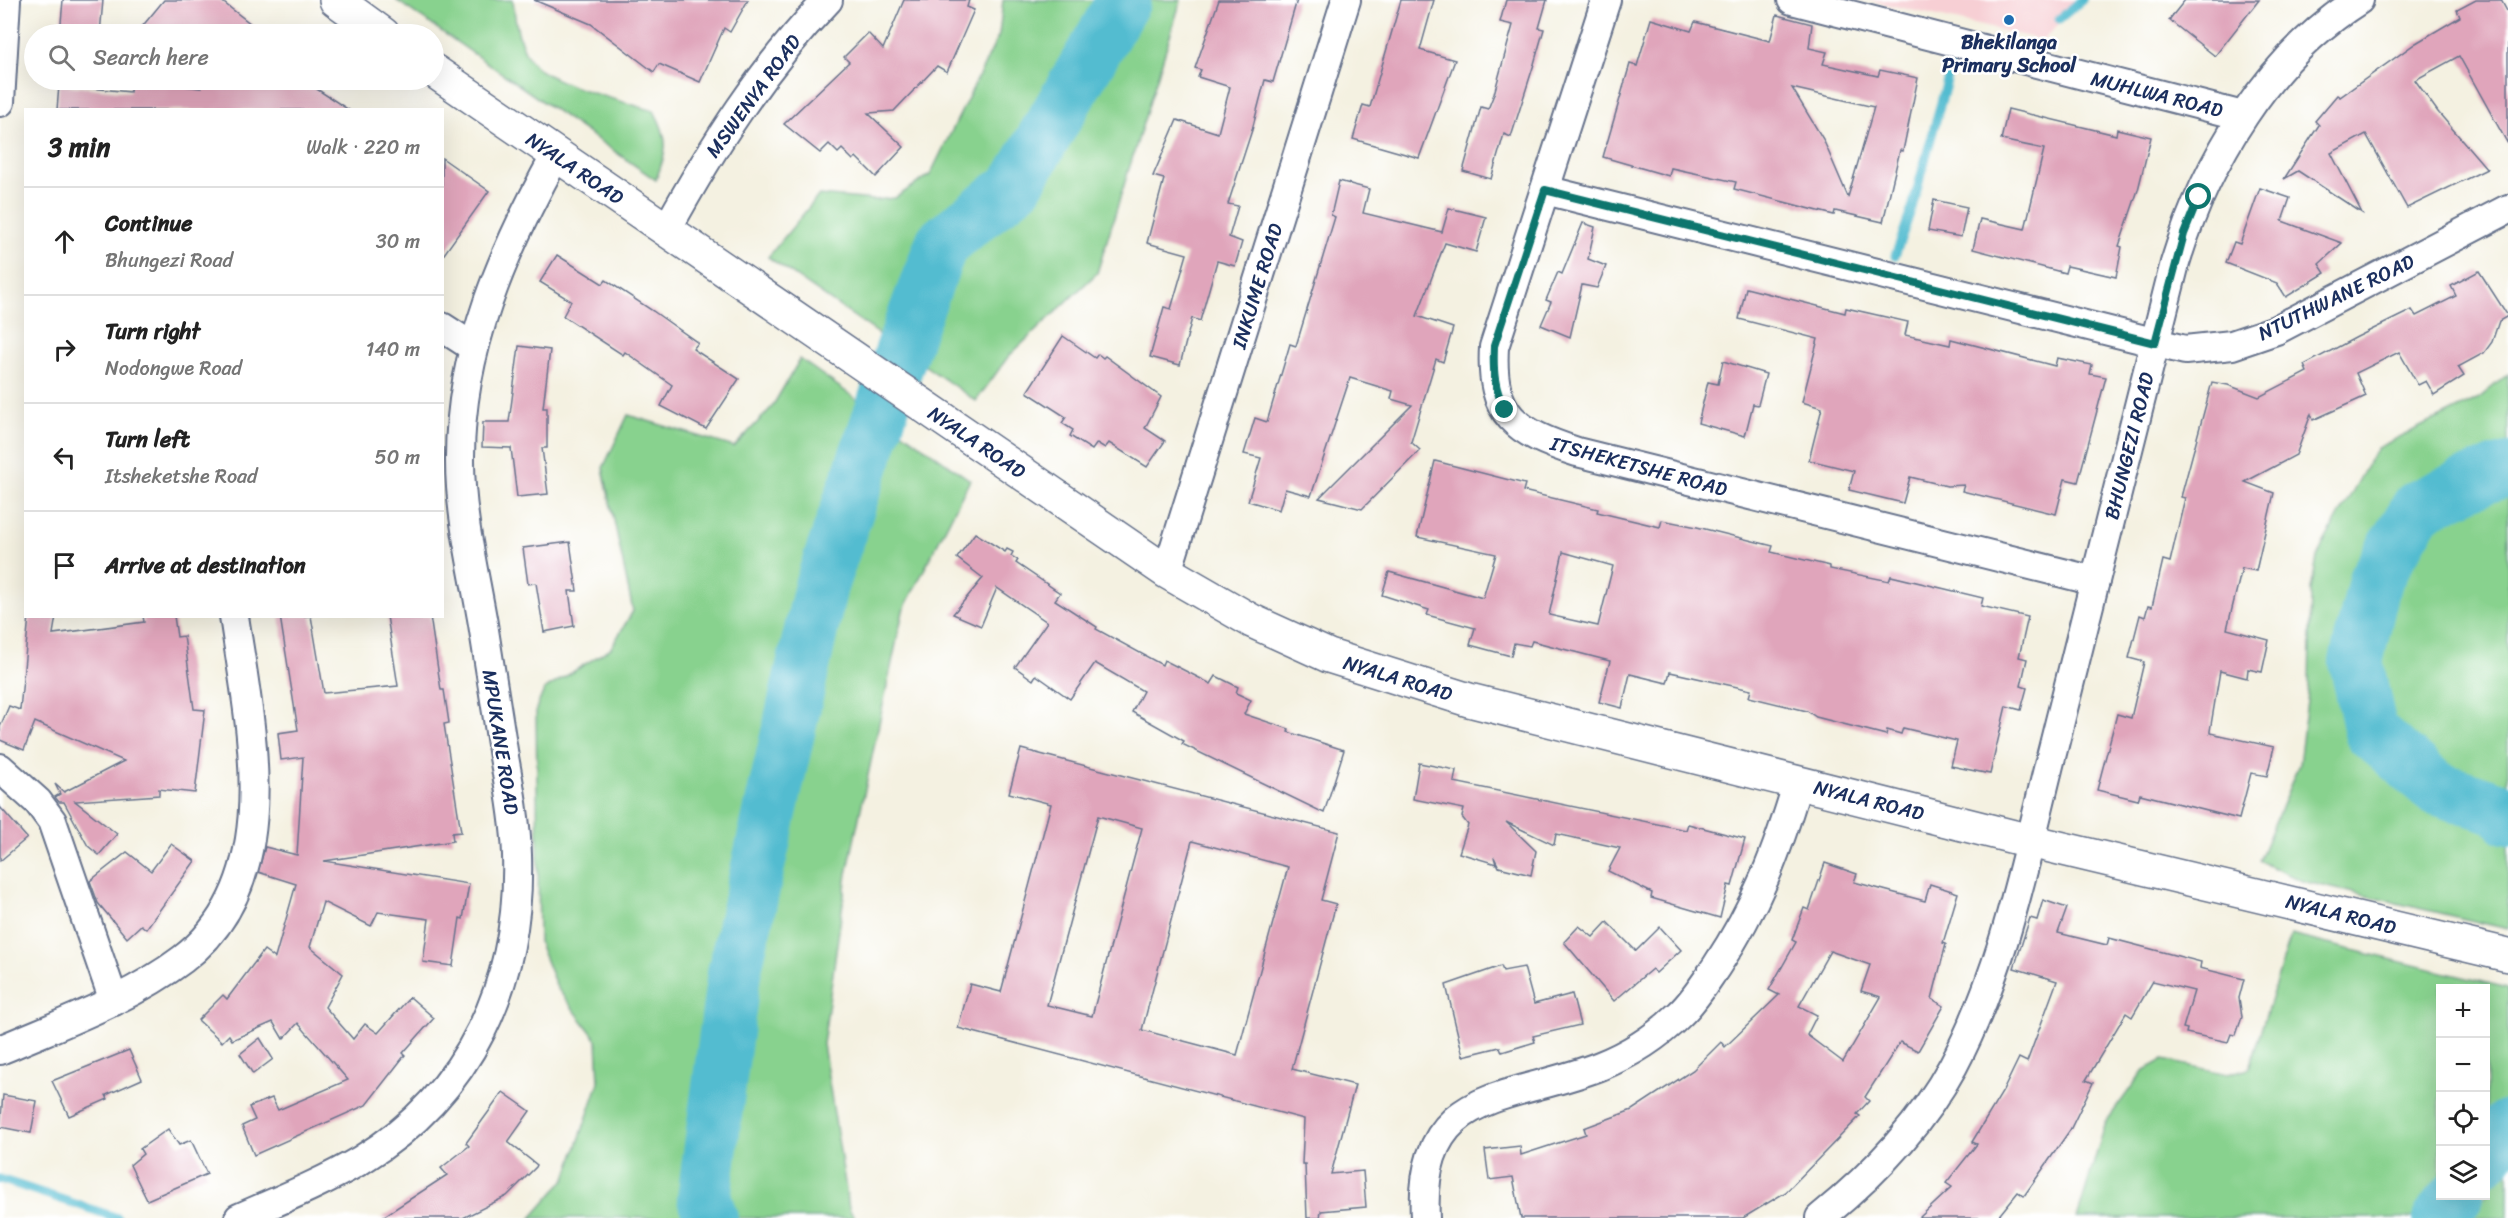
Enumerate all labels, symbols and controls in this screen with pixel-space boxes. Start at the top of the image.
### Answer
marker: Bhekilanga Primary School [2002,13,2016,27]
search box [24,24,444,90]
place label: Bhekilanga Primary School [1942,25,2077,83]
street label: MSWENYA ROAD [696,27,810,166]
text: Search here [93,38,209,77]
icon: search [45,41,78,74]
street label: MUHLWA ROAD [2087,61,2227,128]
street label: NYALA ROAD [518,123,631,214]
text: 3 min [48,124,110,170]
text: Walk · 220 m [306,130,420,165]
route start [2185,183,2211,209]
text: Continue [105,204,193,243]
street label: INKUME ROAD [1222,219,1293,354]
text: 30 m [376,224,420,259]
icon: ahead [48,225,81,258]
text: Bhungezi Road [105,243,233,278]
street label: NTUTHWANE ROAD [2252,244,2421,351]
text: Turn right [105,312,200,351]
text: 140 m [366,332,420,367]
icon: right [48,333,81,366]
text: Nodongwe Road [105,351,242,386]
street label: BHUNGEZI ROAD [2094,369,2165,523]
route end [1491,396,1517,422]
street label: NYALA ROAD [920,397,1033,488]
text: Turn left [105,420,190,459]
street label: ITSHEKETSHE ROAD [1545,426,1731,507]
text: 50 m [375,440,420,475]
icon: left [48,441,81,474]
text: Itsheketshe Road [105,459,258,494]
text: Arrive at destination [105,546,306,585]
icon: arrive [48,549,81,582]
street label: NYALA ROAD [1339,645,1457,712]
street label: MPUKANE ROAD [472,667,529,817]
street label: NYALA ROAD [1810,770,1928,831]
street label: NYALA ROAD [2282,884,2400,945]
map controls [2436,984,2490,1200]
button: + [2436,984,2490,1038]
button: − [2436,1038,2490,1092]
button: locate [2436,1092,2490,1146]
button: layers [2436,1146,2490,1200]

